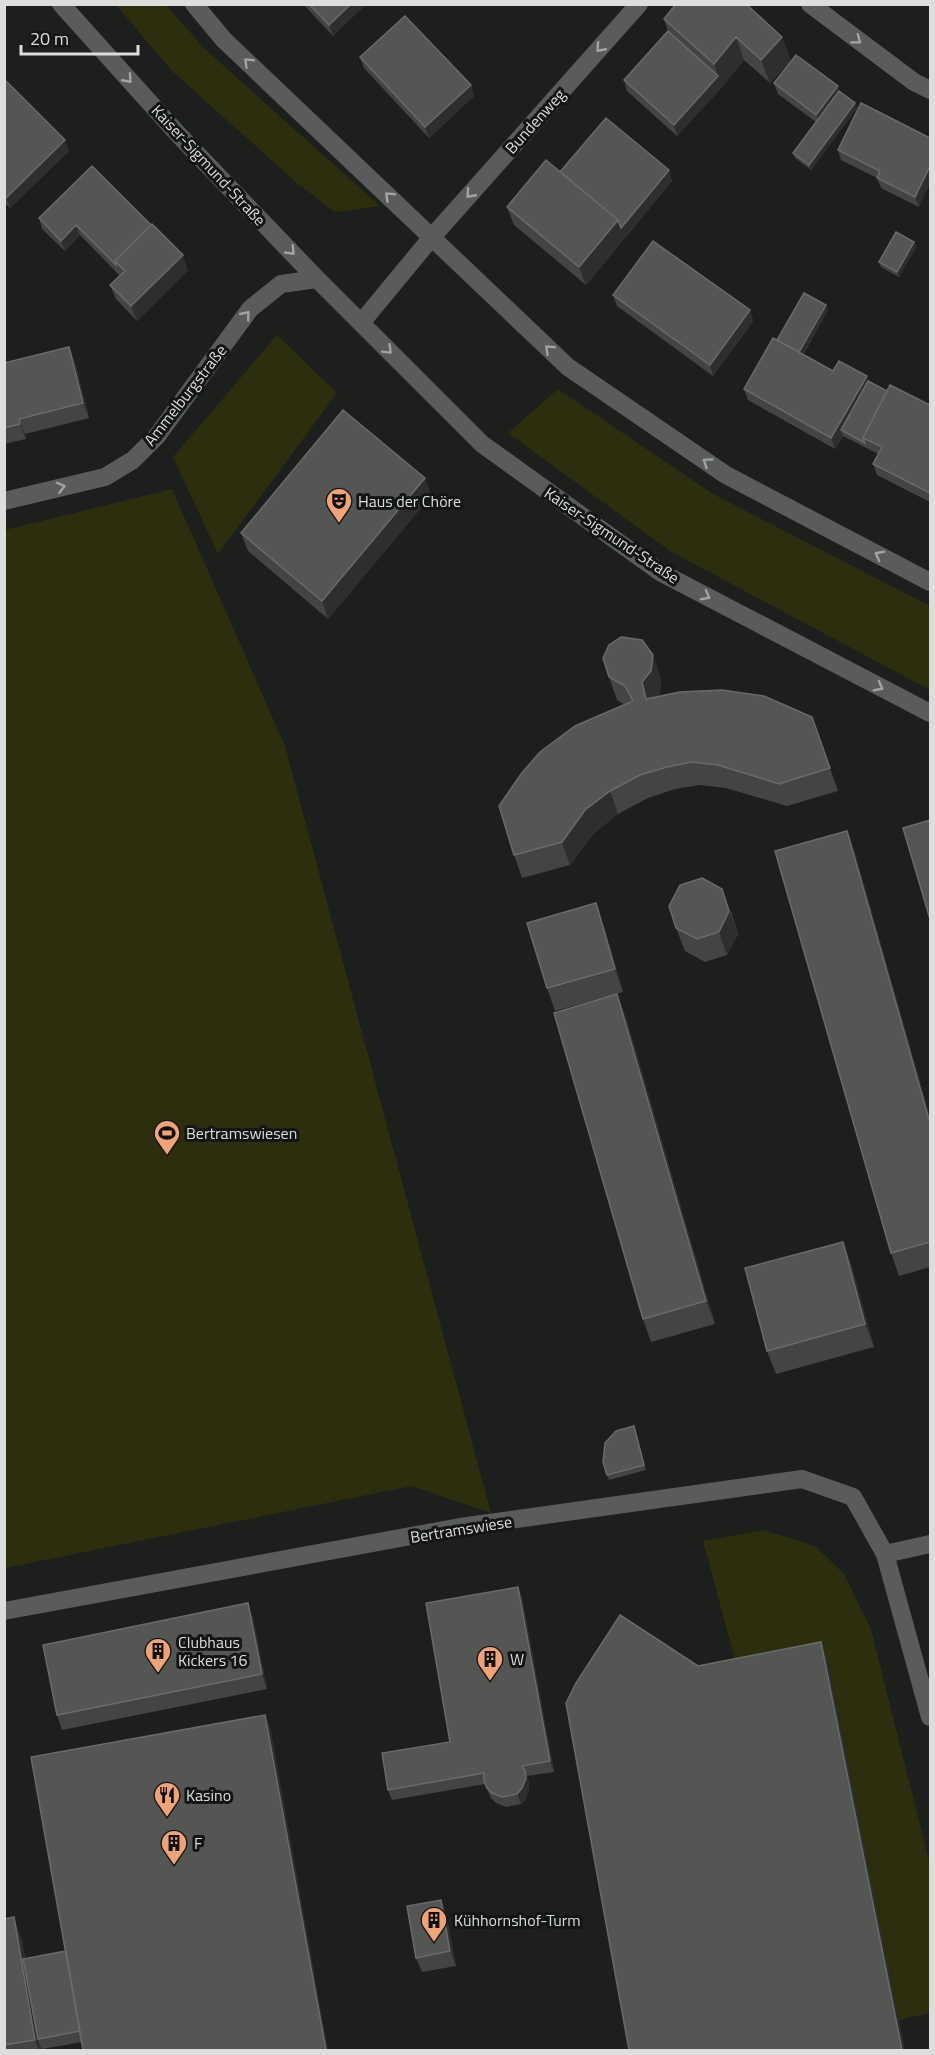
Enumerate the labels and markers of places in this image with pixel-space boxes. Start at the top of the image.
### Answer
theatre icon: Haus der Chöre [324,486,354,524]
place label: Haus der Chöre [358,489,461,513]
sports icon: Bertramswiesen [152,1118,182,1156]
place label: Bertramswiesen [186,1121,297,1145]
place label: Clubhaus Kickers 16 [178,1630,248,1672]
building icon: Clubhaus Kickers 16 [143,1636,173,1674]
building icon: W [475,1644,505,1682]
place label: W [510,1647,524,1671]
restaurant icon: Kasino [152,1780,182,1818]
place label: Kasino [186,1783,231,1807]
building icon: F [159,1828,189,1866]
place label: F [194,1831,202,1855]
building icon: Kühhornshof-Turm [419,1905,449,1943]
place label: Kühhornshof-Turm [454,1908,581,1932]

